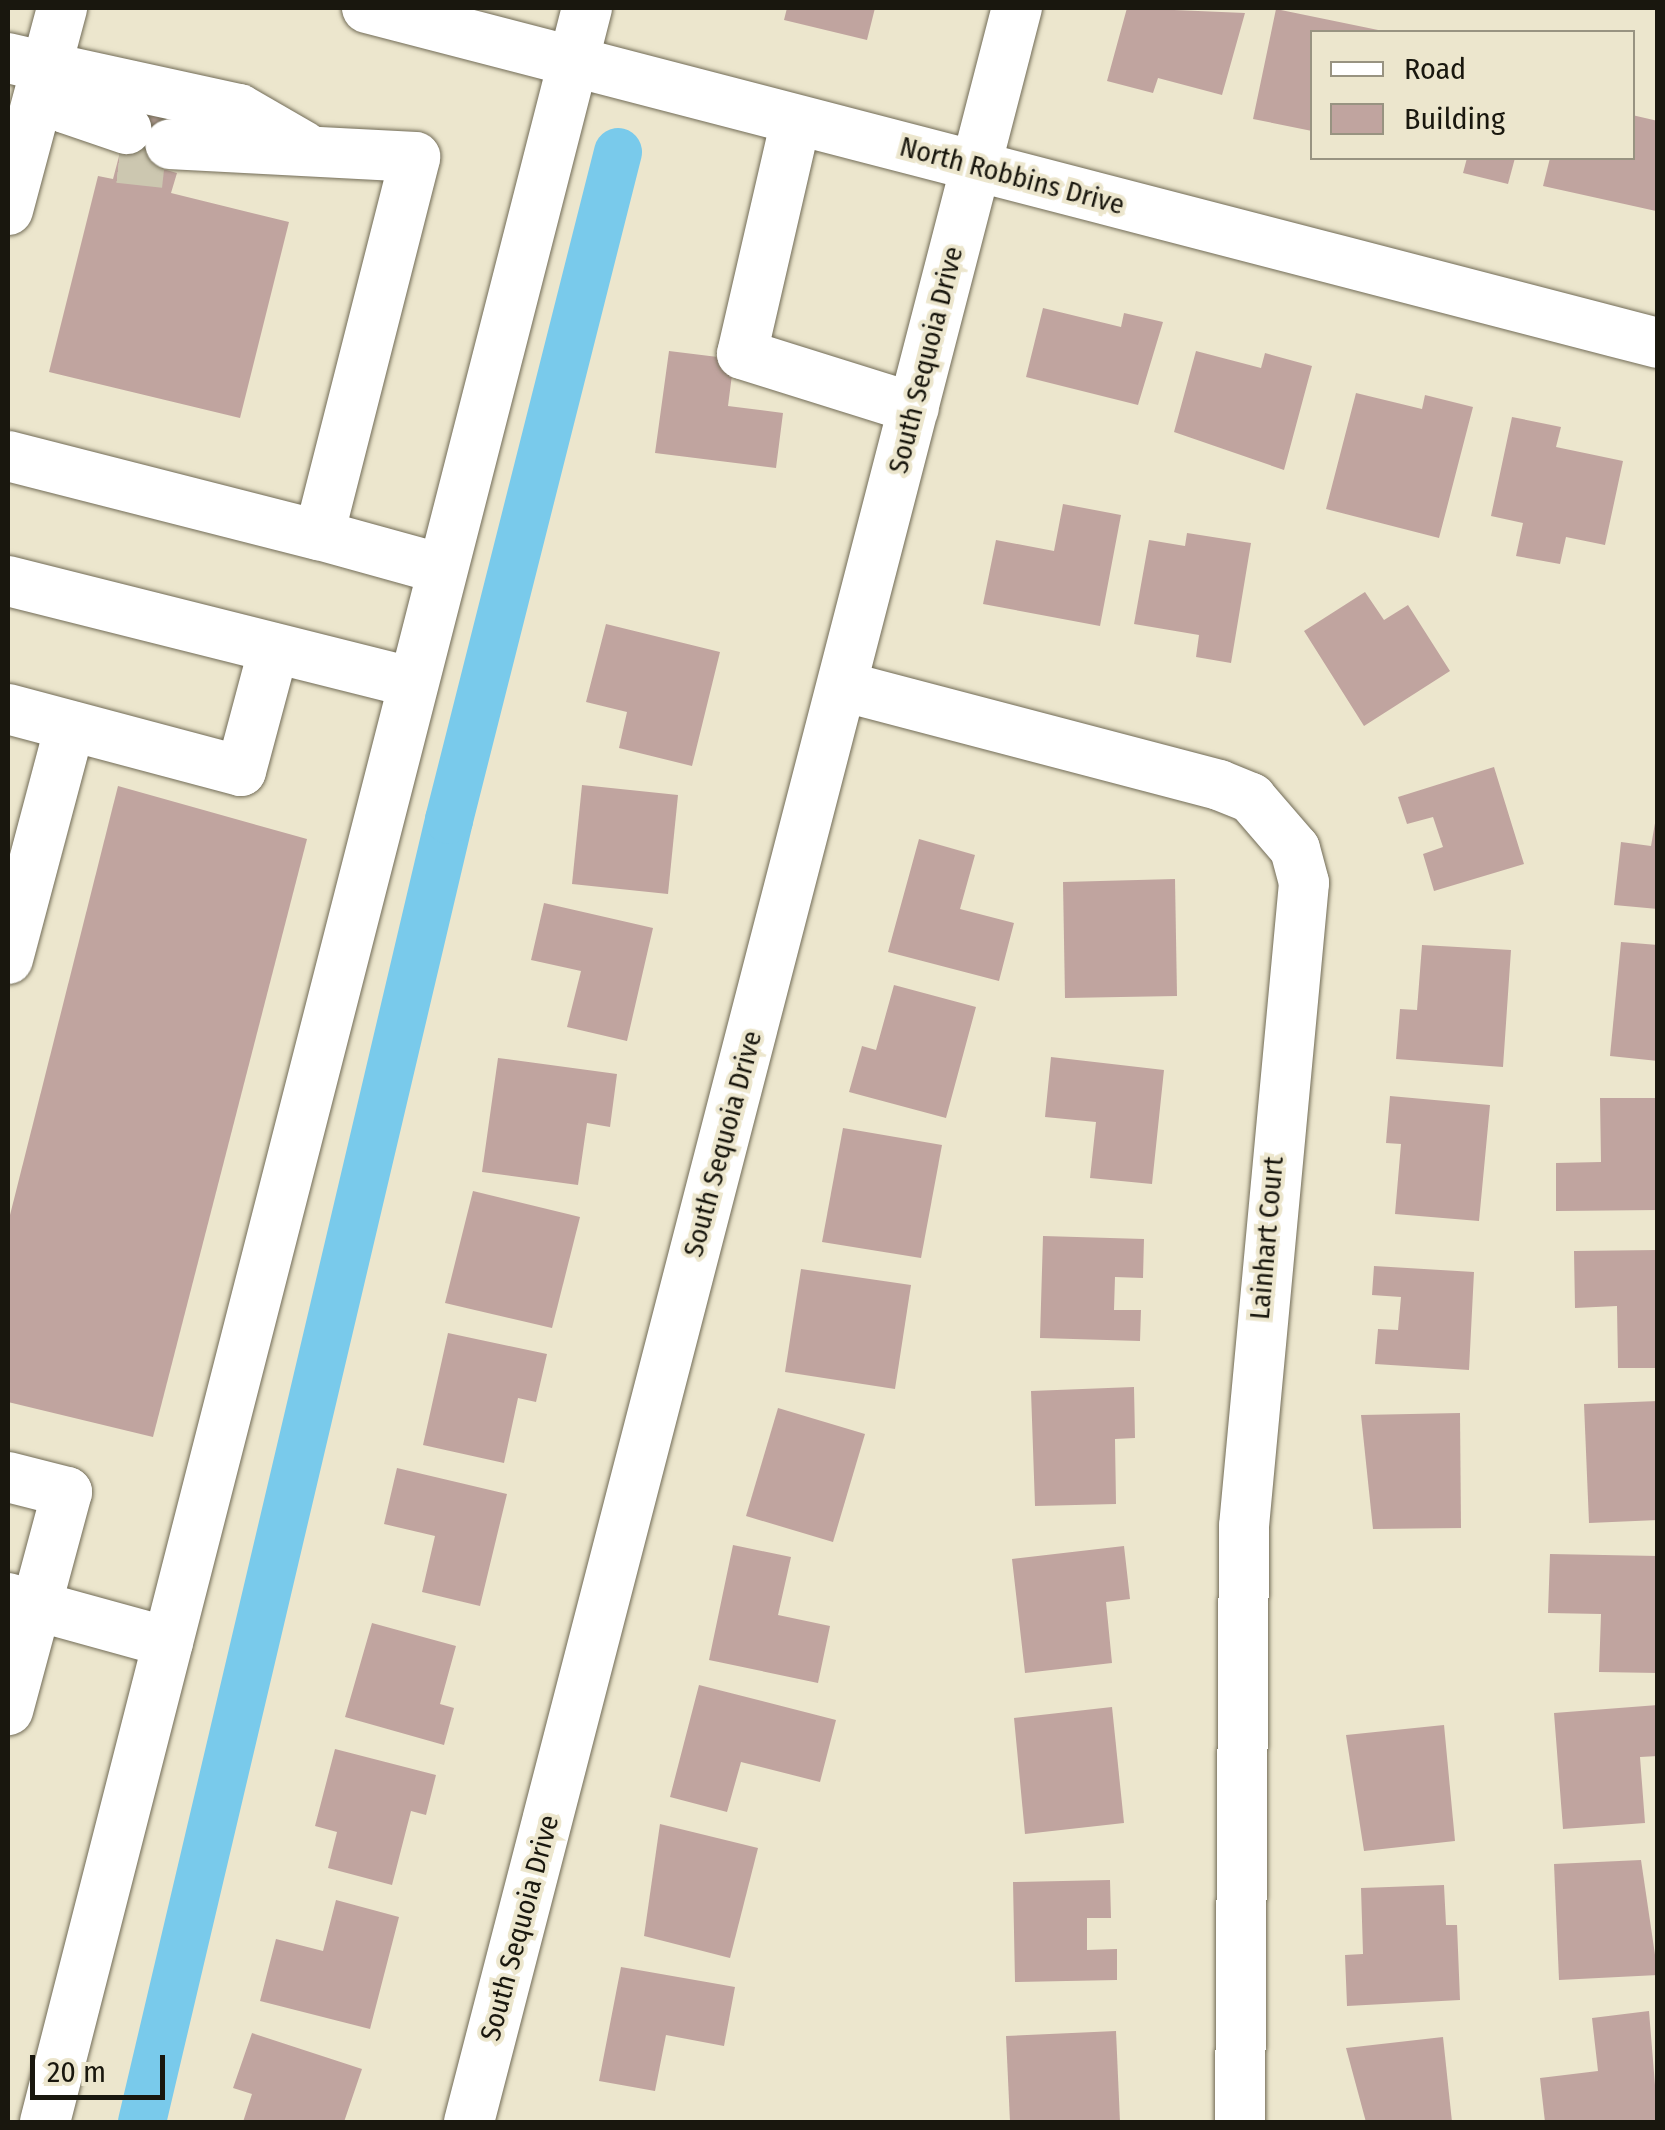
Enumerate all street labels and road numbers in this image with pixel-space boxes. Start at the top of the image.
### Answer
street label: North Robbins Drive [896,130,1128,222]
street label: South Sequoia Drive [882,243,970,477]
street label: South Sequoia Drive [677,1027,769,1261]
street label: Lainhart Court [1243,1155,1291,1321]
street label: South Sequoia Drive [474,1811,566,2045]

